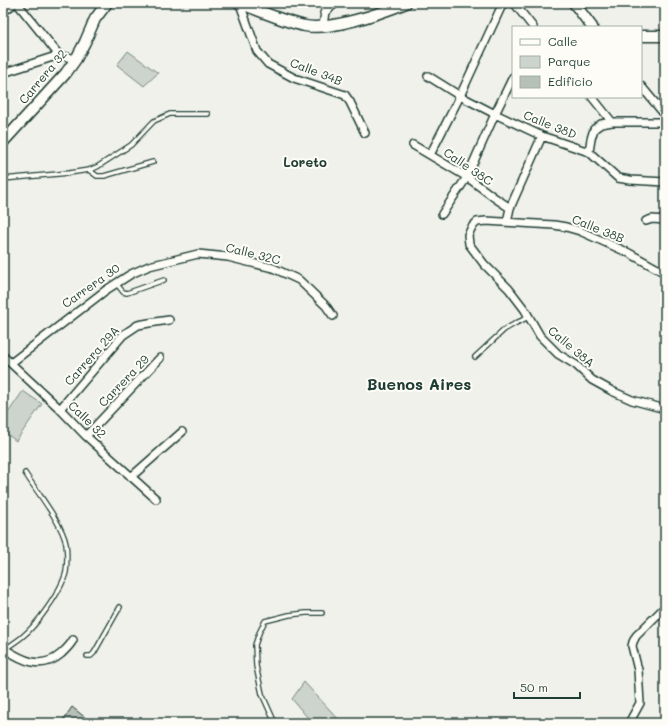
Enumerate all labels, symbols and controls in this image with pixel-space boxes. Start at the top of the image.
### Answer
legend [512,26,642,98]
text: Calle [548,33,578,49]
street label: Carrera 32 [15,46,70,107]
text: Parque [548,53,591,69]
street label: Calle 34B [288,54,345,88]
text: Edificio [548,73,592,89]
street label: Calle 38D [521,106,579,142]
street label: Calle 38C [441,144,497,189]
district label: Loreto [283,153,327,170]
street label: Calle 38B [570,210,627,246]
street label: Calle 32C [224,239,283,268]
street label: Carrera 30 [58,259,123,311]
street label: Calle 38A [545,322,598,370]
street label: Carrera 29A [62,323,122,389]
street label: Carrera 29 [96,352,152,410]
district label: Buenos Aires [367,373,471,394]
street label: Calle 32 [65,397,110,441]
scale bar [514,674,580,700]
text: 50 m [520,679,548,695]

